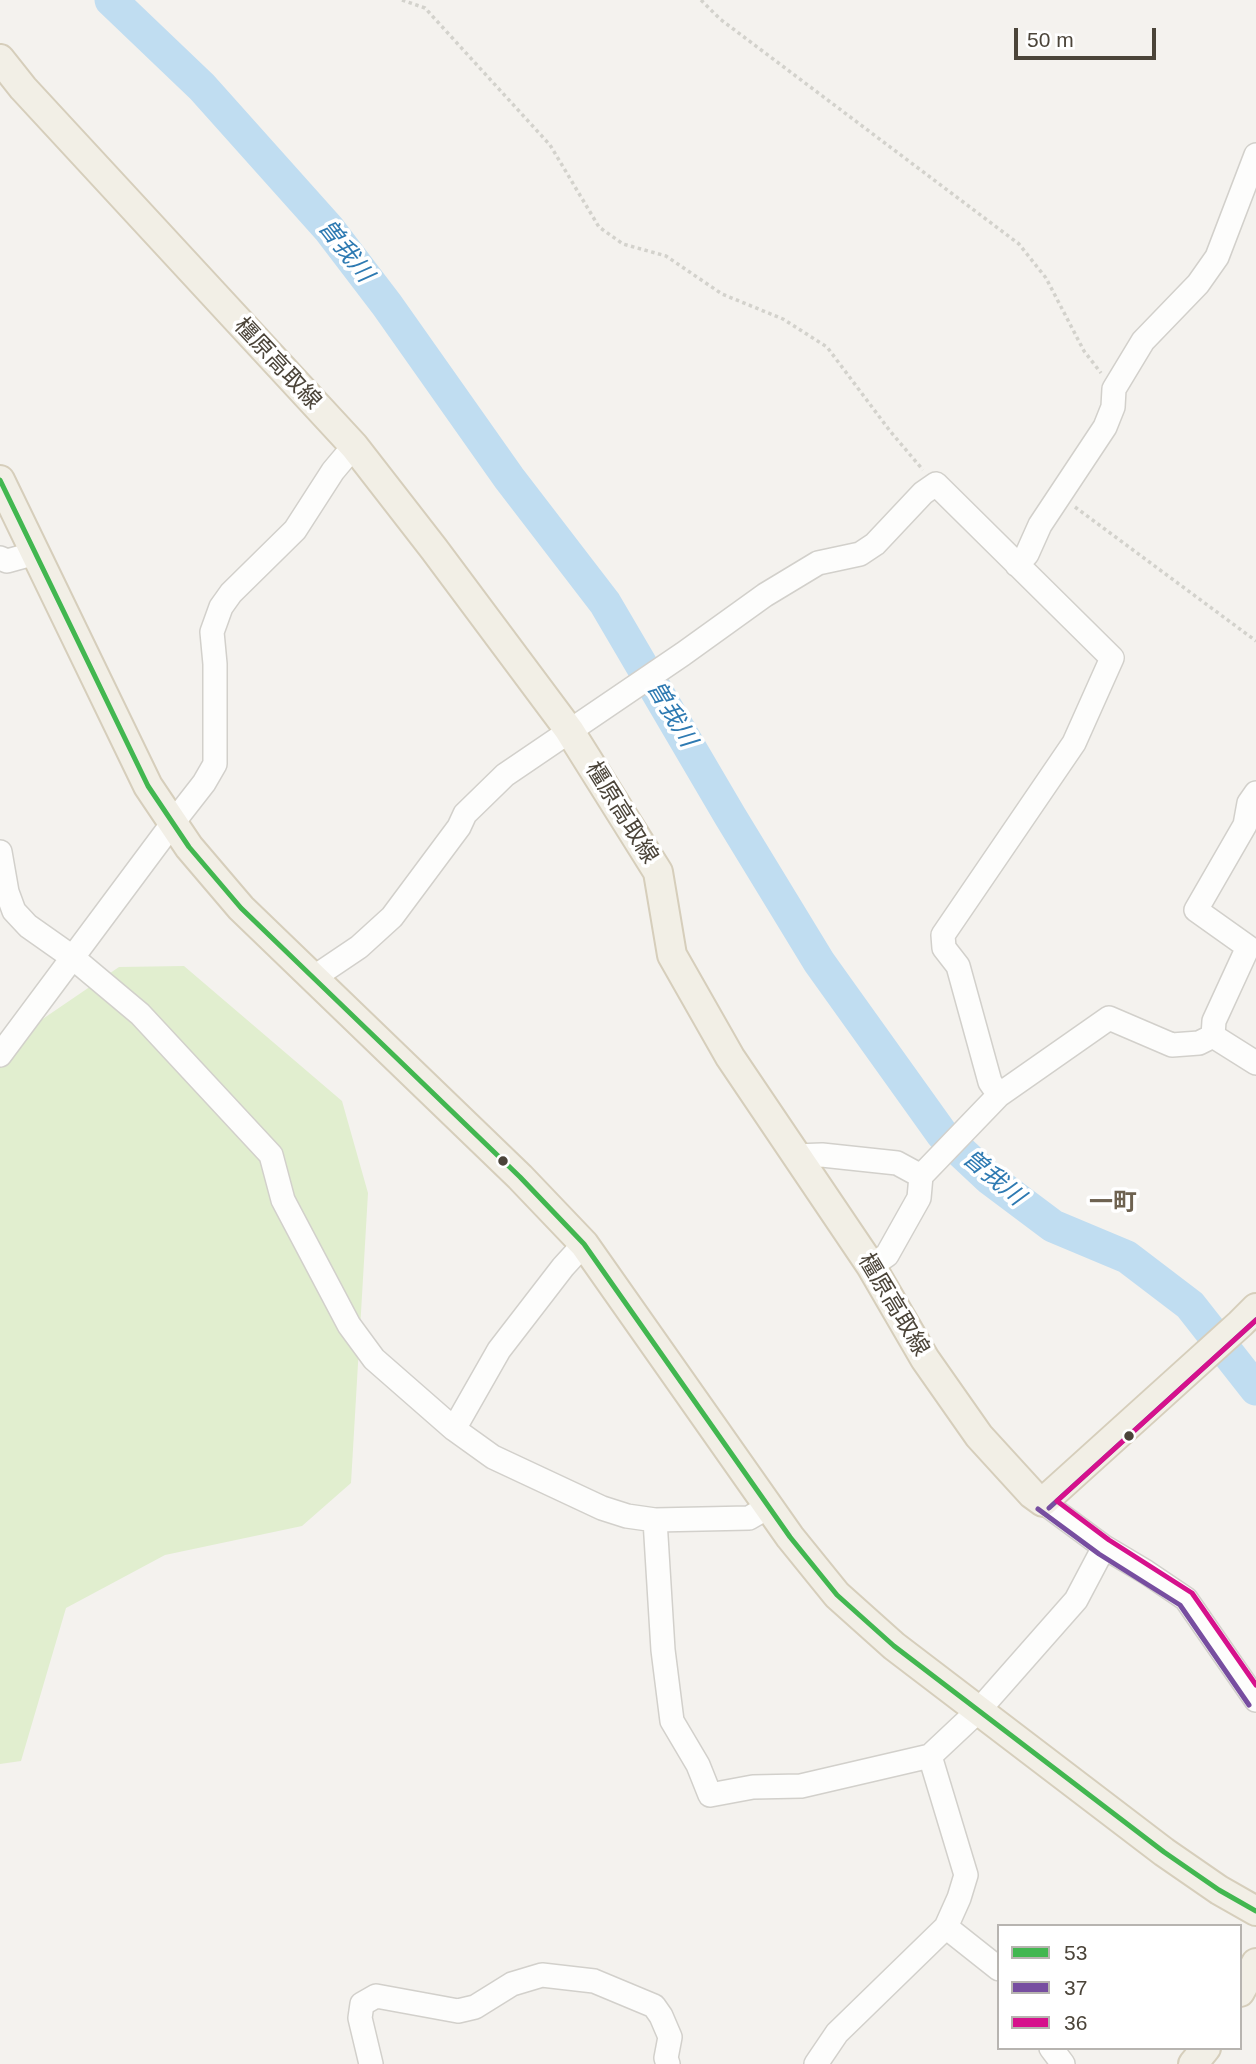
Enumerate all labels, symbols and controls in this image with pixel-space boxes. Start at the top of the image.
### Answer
scale bar [1018,14,1160,58]
text: 50 m [1027,28,1074,51]
water label: 曽我川 [311,214,379,288]
street label: 橿原高取線 [228,313,326,415]
water label: 曽我川 [640,676,702,752]
street label: 橿原高取線 [579,757,663,869]
water label: 曽我川 [956,1144,1030,1212]
unlabelled marker [496,1154,510,1168]
district label: 一町 [1089,1189,1137,1217]
street label: 橿原高取線 [852,1249,934,1361]
unlabelled marker [1122,1429,1136,1443]
legend [997,1924,1242,2050]
text: 53 [1064,1941,1087,1964]
text: 37 [1064,1976,1087,1999]
text: 36 [1064,2011,1087,2034]

